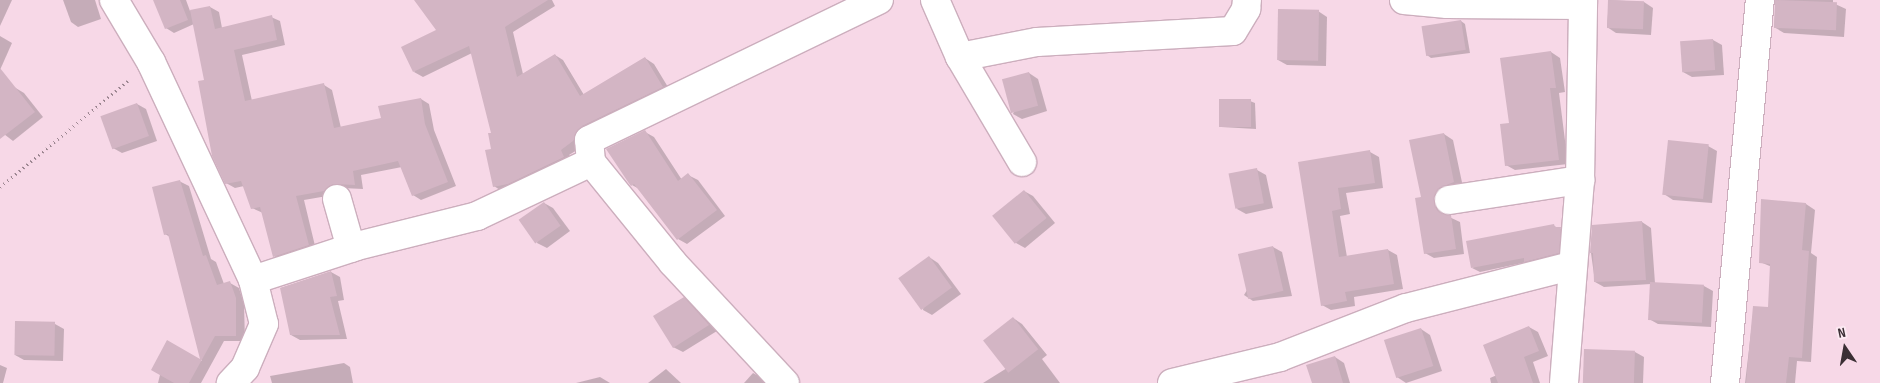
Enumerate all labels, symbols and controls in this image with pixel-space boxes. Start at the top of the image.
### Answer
north arrow [1820,323,1870,373]
text: N [1836,324,1847,342]

